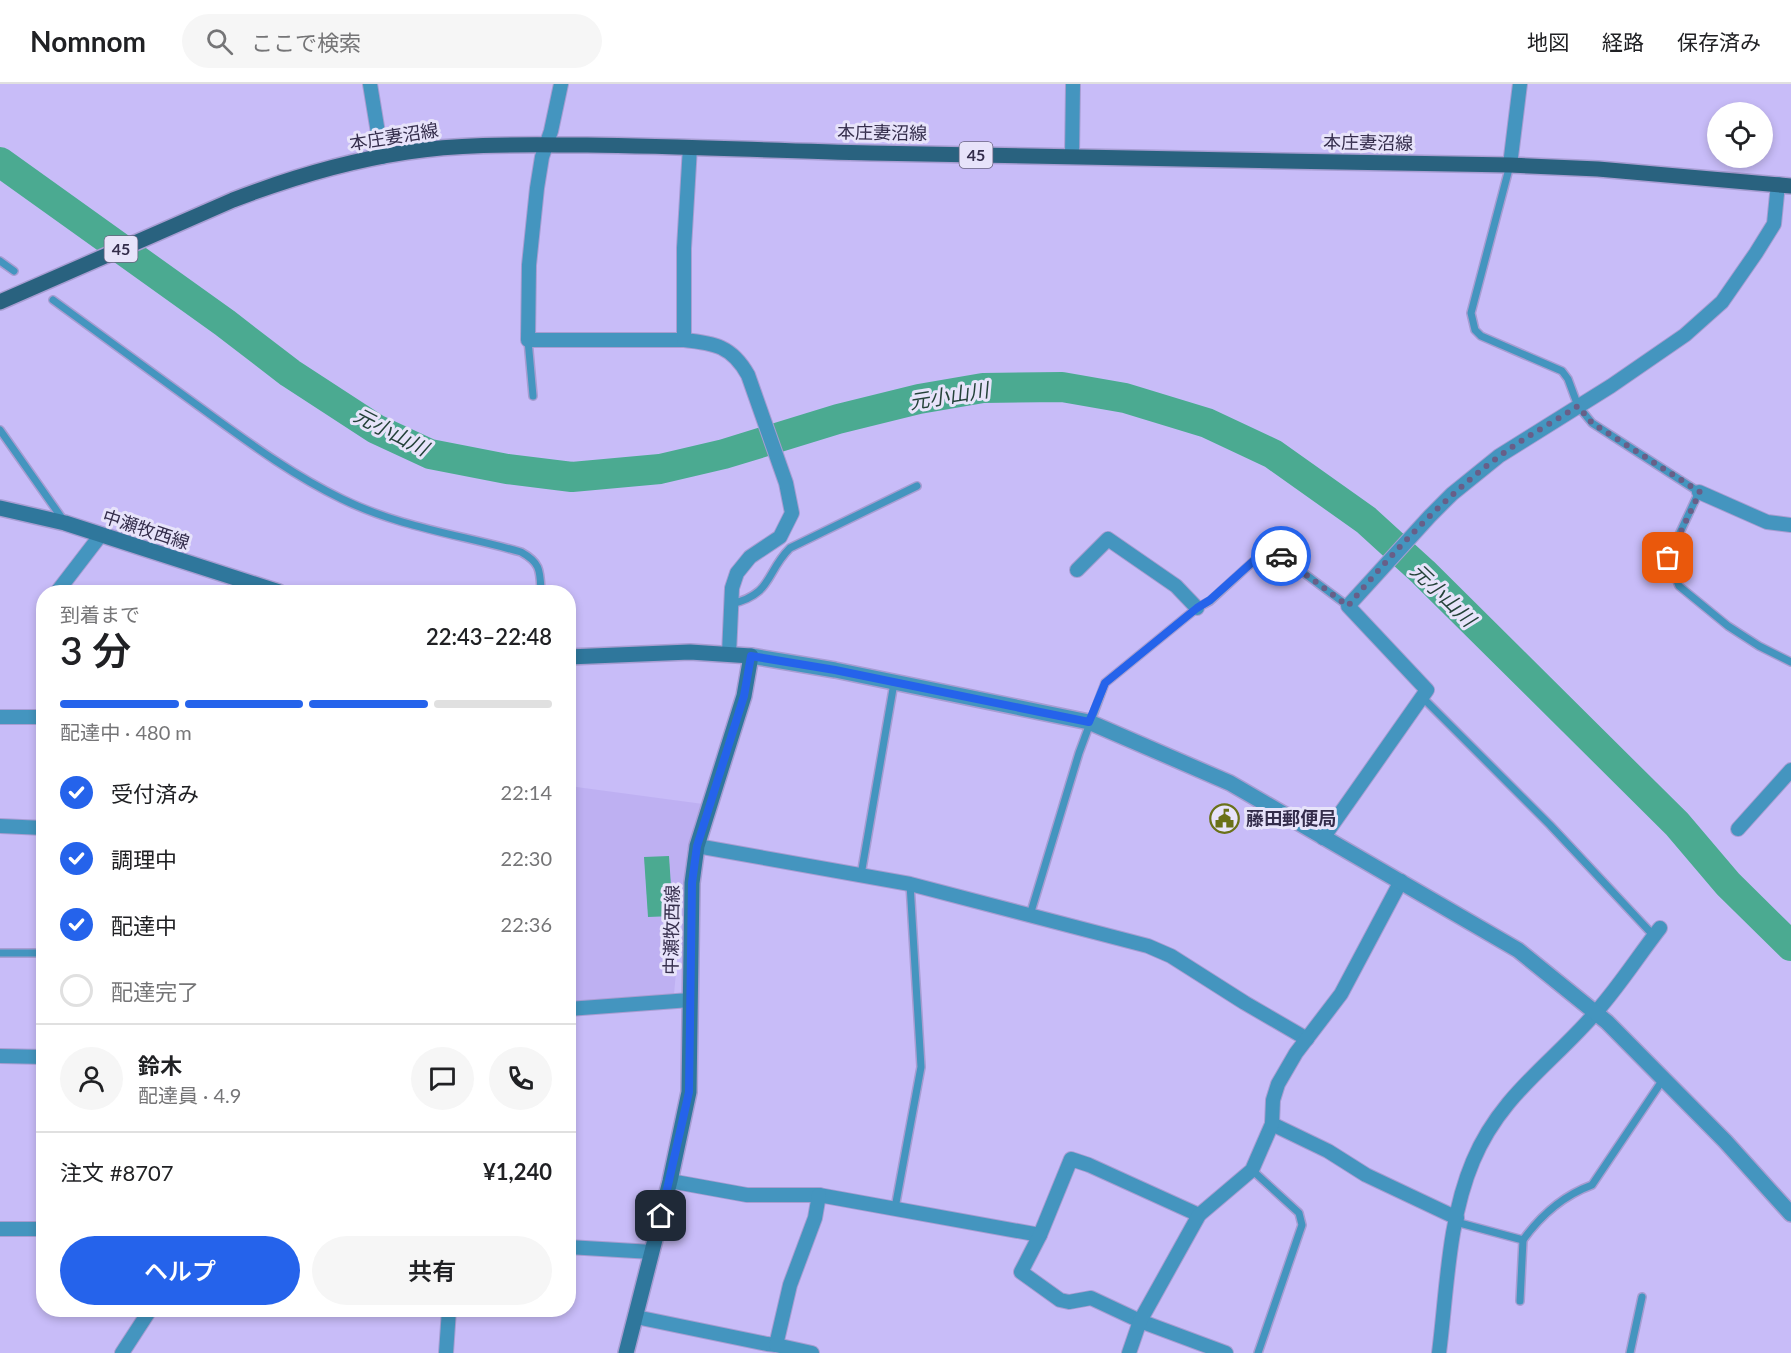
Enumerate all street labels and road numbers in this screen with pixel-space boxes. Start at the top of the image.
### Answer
street label: 本庄妻沼線 [348,118,440,154]
street label: 本庄妻沼線 [837,120,927,144]
street label: 本庄妻沼線 [1323,130,1413,154]
road number: 45 [960,142,992,168]
road number: 45 [104,236,138,262]
street label: 中瀬牧西線 [100,505,193,553]
street label: 中瀬牧西線 [659,885,683,975]

